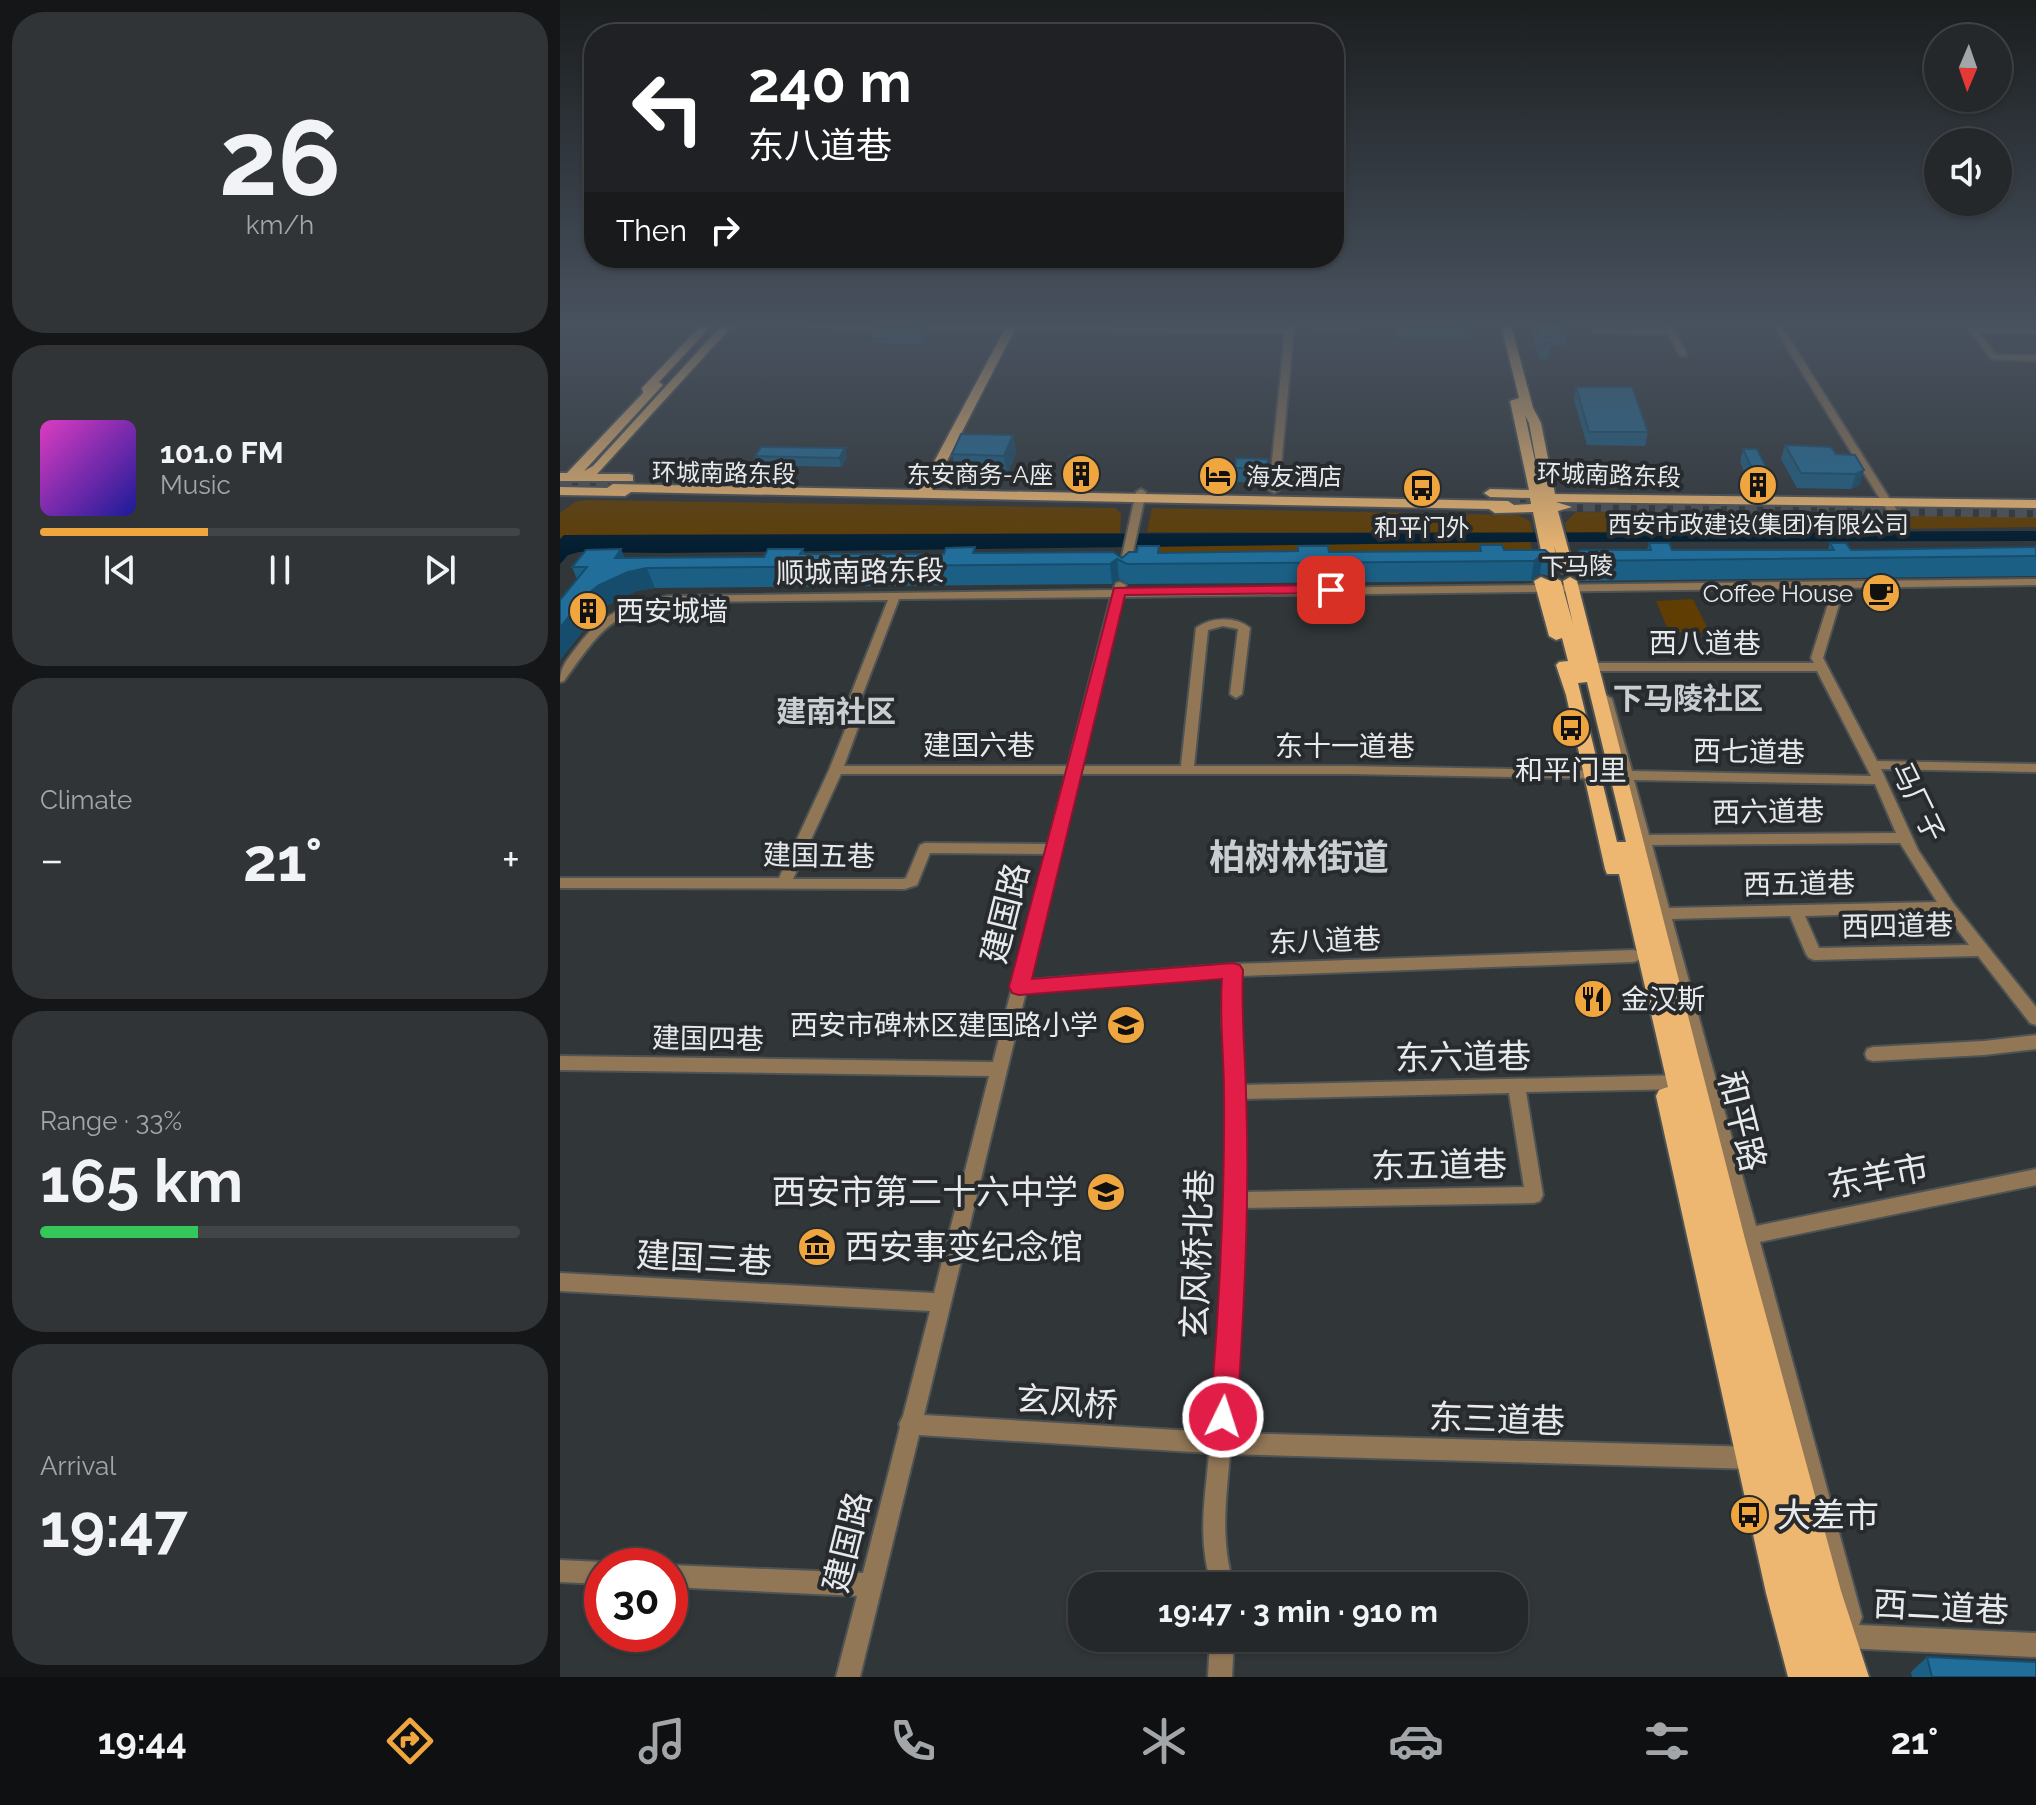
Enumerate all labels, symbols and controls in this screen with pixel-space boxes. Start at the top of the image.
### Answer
north arrow [1924,24,2012,112]
map controls [1924,24,2012,216]
text: 240 m [748,49,912,115]
icon: left [616,56,720,160]
text: 26 [219,97,341,219]
text: 东八道巷 [748,124,892,166]
button: sound [1924,128,2012,216]
icon: right [703,208,747,252]
text: km/h [246,210,314,240]
text: Then [616,213,687,248]
text: 101.0 FM [160,435,284,470]
building icon: 东安商务-A座 [1060,453,1102,495]
hotel icon: 海友酒店 [1197,455,1239,497]
street label: 环城南路东段 [652,457,796,489]
street label: 环城南路东段 [1537,458,1681,492]
place label: 东安商务-A座 [907,460,1053,489]
place label: 海友酒店 [1246,462,1342,491]
building icon: 西安市政建设(集团)有限公司 [1737,464,1779,506]
bus stop icon: 和平门外 [1401,467,1443,509]
text: Music [160,470,231,500]
place label: 西安市政建设(集团)有限公司 [1608,510,1908,539]
place label: 和平门外 [1374,513,1470,542]
icon: previous [98,548,142,592]
icon: pause [258,548,302,592]
icon: next [418,548,462,592]
street label: 下马陵 [1541,551,1613,581]
street label: 顺城南路东段 [776,554,944,590]
pin [1297,556,1365,624]
icon: arrive [1309,568,1353,612]
cafe icon: Coffee House [1860,572,1902,614]
place label: Coffee House [1703,579,1853,608]
building icon: 西安城墙 [567,590,609,632]
place label: 西安城墙 [616,595,728,628]
street label: 西八道巷 [1649,627,1761,660]
district label: 下马陵社区 [1613,681,1763,716]
district label: 建南社区 [776,694,896,729]
bus stop icon: 和平门里 [1550,707,1592,749]
street label: 建国六巷 [923,729,1035,762]
street label: 东十一道巷 [1275,730,1415,763]
street label: 西七道巷 [1693,735,1805,769]
place label: 和平门里 [1515,754,1627,787]
street label: 马厂子 [1885,757,1951,847]
text: Climate [40,785,132,815]
street label: 西六道巷 [1712,795,1824,829]
text: 21° [243,825,322,895]
text: − [40,834,64,885]
text: + [502,834,520,885]
district label: 柏树林街道 [1209,836,1389,878]
street label: 建国五巷 [763,839,875,873]
street label: 建国路 [973,859,1037,967]
street label: 西五道巷 [1743,867,1855,901]
street label: 西四道巷 [1841,909,1953,943]
street label: 东八道巷 [1268,923,1382,959]
restaurant icon: 金汉斯 [1572,978,1614,1020]
place label: 金汉斯 [1621,983,1705,1016]
school or university icon: 西安市碑林区建国路小学 [1105,1004,1147,1046]
place label: 西安市碑林区建国路小学 [790,1009,1098,1042]
street label: 建国四巷 [652,1022,764,1056]
street label: 东六道巷 [1395,1036,1531,1078]
street label: 和平路 [1710,1067,1774,1175]
text: Range · 33% [40,1106,182,1136]
street label: 东五道巷 [1371,1144,1507,1186]
text: 165 km [40,1146,243,1216]
street label: 东羊市 [1824,1147,1932,1205]
street label: 玄风桥北巷 [1174,1168,1220,1340]
school or university icon: 西安市第二十六中学 [1085,1171,1127,1213]
place label: 西安市第二十六中学 [772,1172,1078,1212]
museum icon: 西安事变纪念馆 [796,1226,838,1268]
place label: 西安事变纪念馆 [845,1227,1083,1267]
street label: 建国三巷 [635,1234,773,1282]
position arrow [1181,1375,1265,1459]
street label: 玄风桥 [1015,1378,1119,1426]
street label: 东三道巷 [1428,1397,1566,1441]
text: Arrival [40,1451,116,1481]
street label: 建国路 [815,1488,879,1596]
text: 19:47 [40,1491,188,1561]
bus stop icon: 大差市 [1728,1494,1770,1536]
place label: 大差市 [1777,1495,1879,1535]
speed limit sign: 30 [584,1548,688,1652]
street label: 西二道巷 [1872,1583,2010,1631]
text: 19:47 · 3 min · 910 m [1158,1594,1438,1629]
icon: directions [382,1713,438,1769]
icon: music [634,1713,690,1769]
icon: phone [885,1713,941,1769]
icon: climate [1136,1713,1192,1769]
icon: car [1388,1713,1444,1769]
icon: filters [1639,1713,1695,1769]
text: 19:44 [98,1720,187,1762]
text: 21° [1891,1720,1938,1762]

